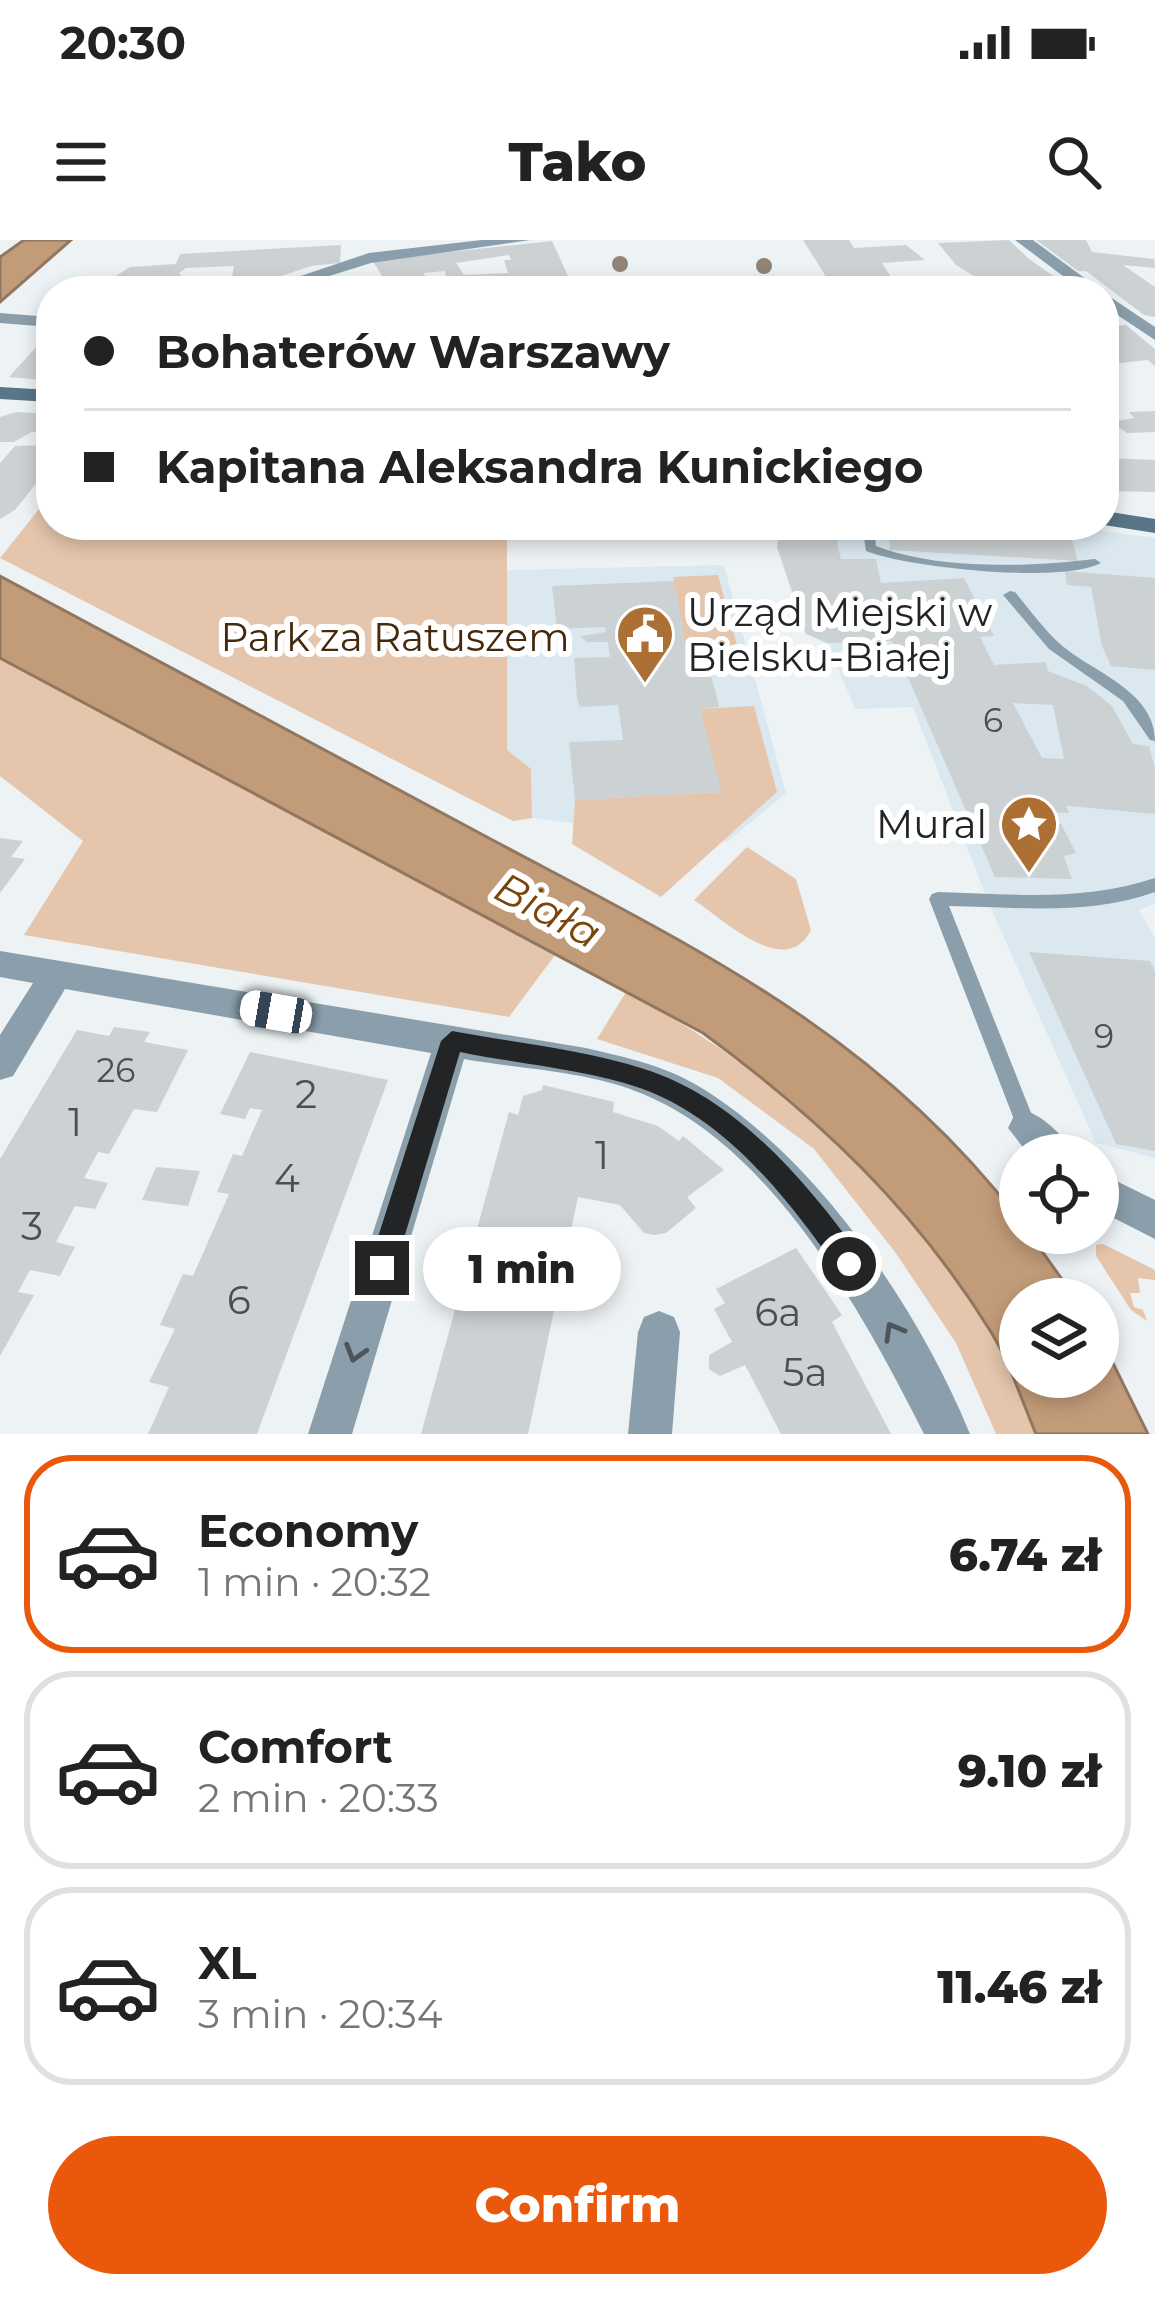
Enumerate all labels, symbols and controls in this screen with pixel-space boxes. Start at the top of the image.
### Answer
text: 20:30 [60,15,186,70]
icon: menu [48,129,114,195]
text: Tako [508,129,647,195]
icon: search [1041,129,1107,195]
text: Bohaterów Warszawy [156,324,670,379]
text: Kapitana Aleksandra Kunickiego [156,439,923,494]
place label: Urząd Miejski w Bielsku-Białej [687,588,992,681]
public building icon: Urząd Miejski w Bielsku-Białej [614,603,676,685]
park label: Park za Ratuszem [220,613,570,661]
house number: 6 [983,700,1003,740]
place icon: Mural [998,793,1060,875]
place label: Mural [876,800,987,848]
water label: Biała [486,861,610,959]
car [237,988,315,1036]
house number: 9 [1094,1016,1114,1056]
house number: 26 [97,1050,135,1090]
house number: 2 [295,1070,317,1118]
house number: 1 [68,1098,82,1146]
house number: 1 [595,1131,609,1179]
map controls [999,1134,1119,1398]
button: locate [999,1134,1119,1254]
house number: 4 [274,1154,300,1202]
house number: 3 [21,1202,43,1250]
callout: 1 min [424,1226,622,1310]
route start [822,1237,876,1291]
route end [355,1241,409,1295]
text: 1 min [468,1245,576,1293]
house number: 6 [227,1276,251,1324]
button: layers [999,1278,1119,1398]
house number: 6a [755,1288,801,1336]
one-way arrow [885,1322,907,1344]
one-way arrow [344,1342,369,1363]
house number: 5a [782,1348,828,1396]
icon: car [54,1500,162,1608]
text: Economy [198,1503,418,1558]
text: 6.74 zł [949,1527,1101,1582]
text: 1 min · 20:32 [198,1558,431,1606]
icon: car [54,1716,162,1824]
text: Comfort [198,1719,393,1774]
text: 9.10 zł [958,1743,1101,1798]
text: 2 min · 20:33 [198,1774,439,1822]
icon: car [54,1932,162,2040]
text: XL [198,1935,256,1990]
text: 11.46 zł [937,1959,1101,2014]
text: 3 min · 20:34 [198,1990,443,2038]
button: Confirm [48,2136,1107,2274]

